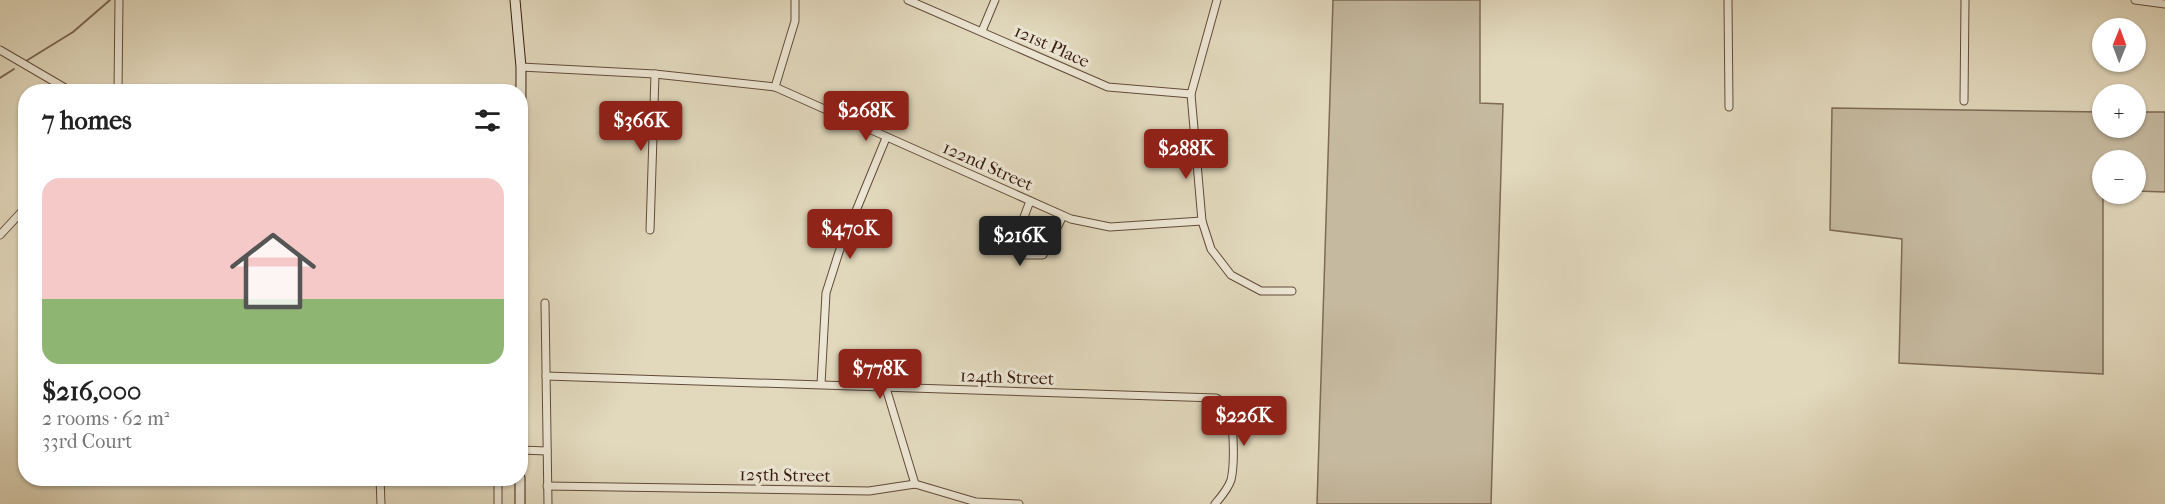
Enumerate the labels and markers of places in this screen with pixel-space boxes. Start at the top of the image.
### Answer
pin: $268K [824,91,908,142]
pin: $366K [599,101,683,152]
pin: $288K [1144,129,1228,180]
pin: $470K [808,209,892,260]
pin: $216K [978,216,1062,267]
pin: $778K [838,349,922,400]
pin: $226K [1202,396,1286,447]

